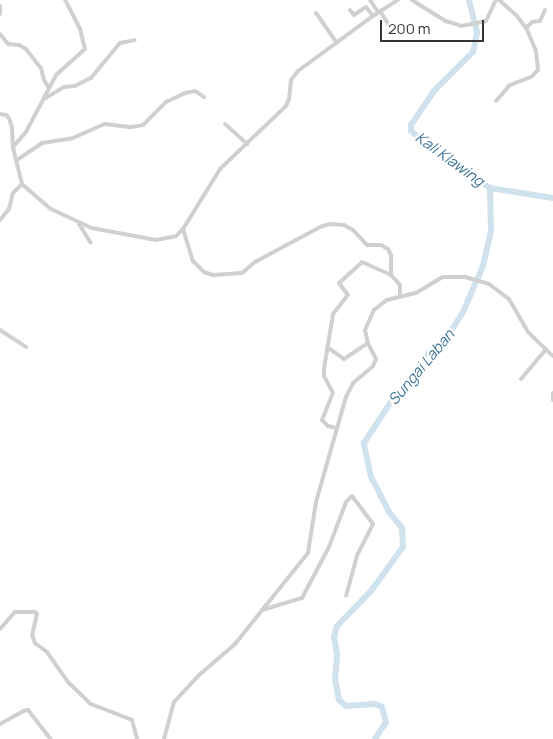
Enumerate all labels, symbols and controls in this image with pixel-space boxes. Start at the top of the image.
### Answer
scale bar [383,10,487,42]
text: 200 m [388,18,431,39]
water label: Kali Klawing [412,128,488,190]
water label: Sungai Laban [384,326,458,408]

